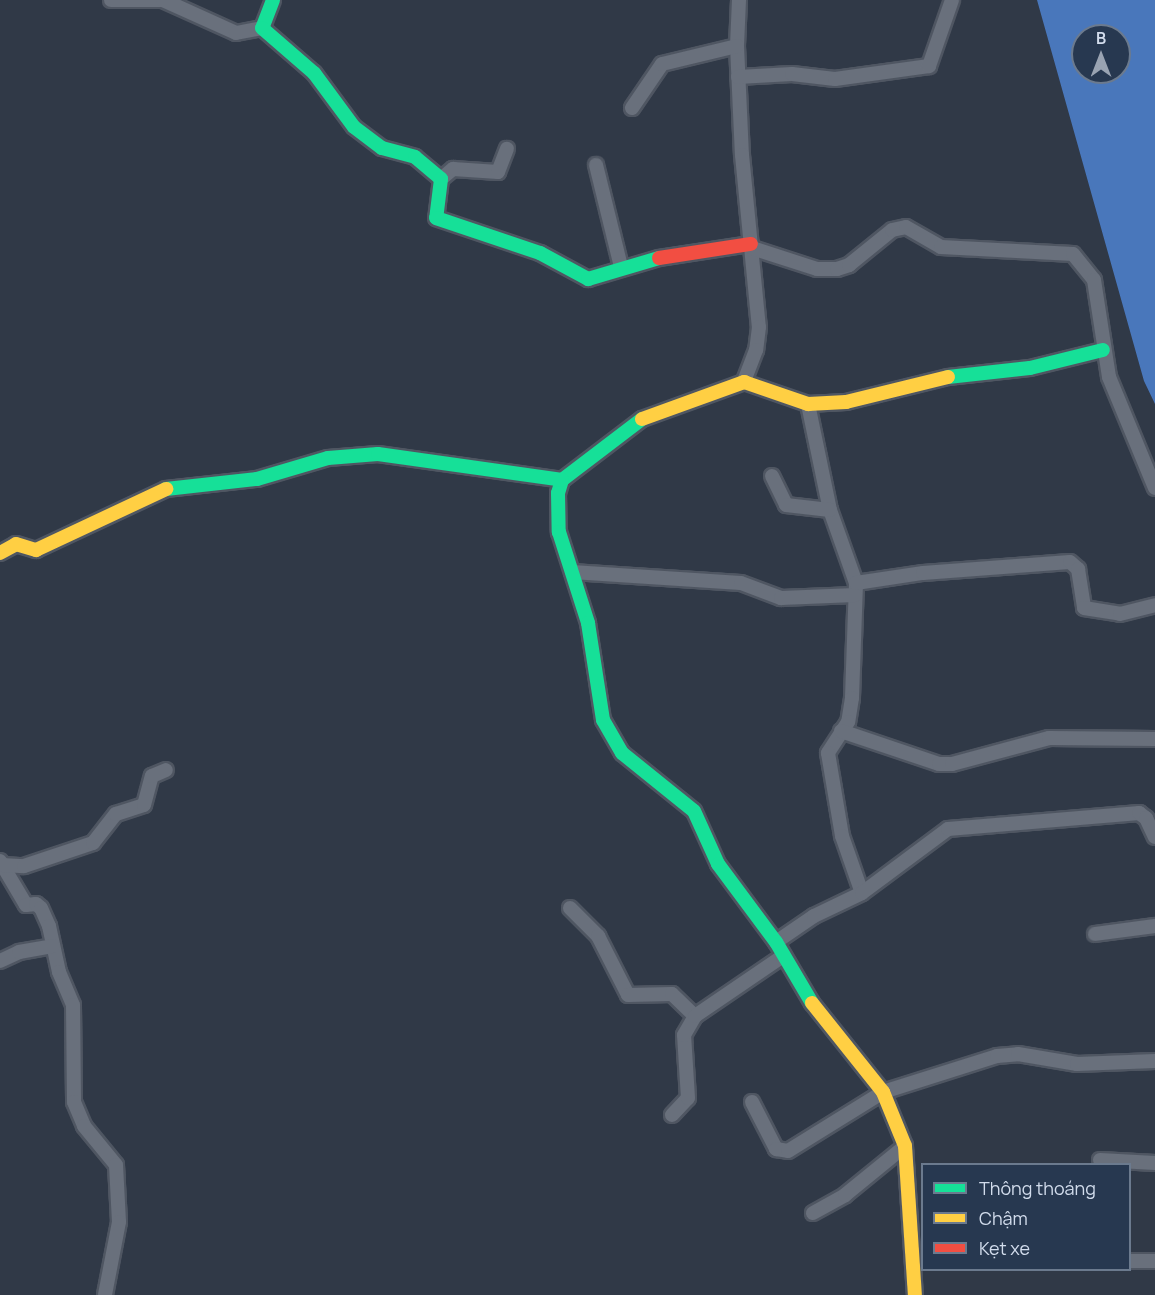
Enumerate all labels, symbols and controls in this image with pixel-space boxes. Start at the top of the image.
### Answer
north arrow [1071,24,1131,84]
text: B [1096,27,1106,49]
legend [921,1163,1131,1271]
text: Thông thoáng [979,1176,1096,1200]
text: Chậm [979,1206,1028,1230]
text: Kẹt xe [979,1236,1030,1260]

